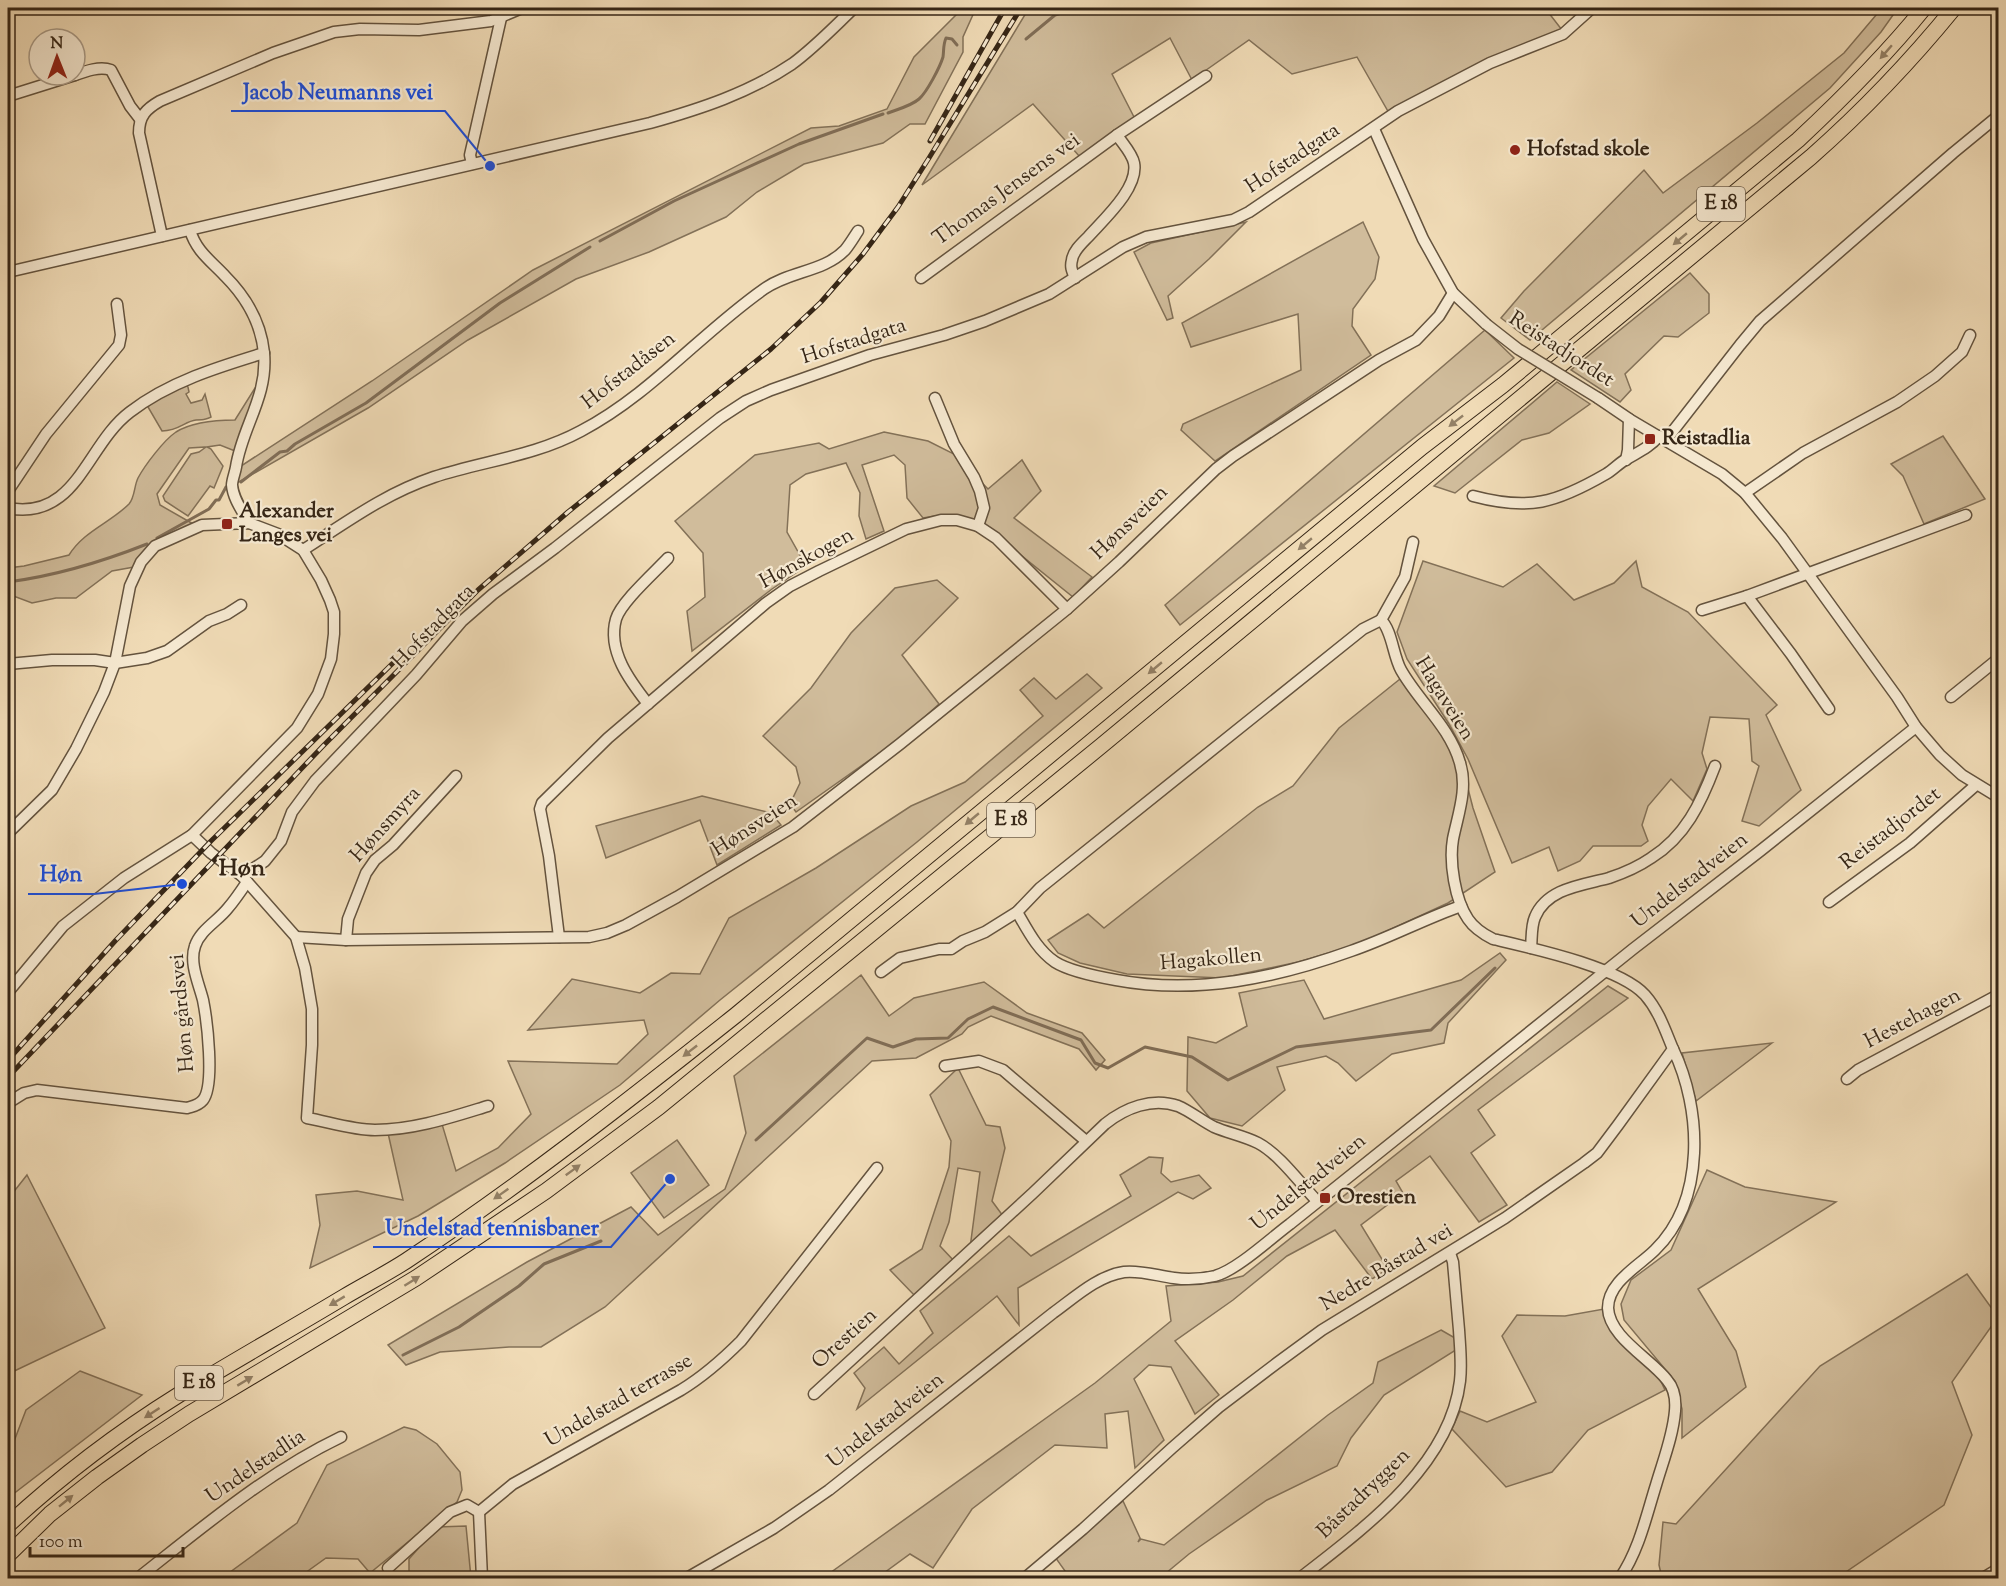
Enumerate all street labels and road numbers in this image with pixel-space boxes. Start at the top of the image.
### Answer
street label: Hofstadgata [1240,116,1347,202]
street label: Thomas Jensens vei [927,126,1087,254]
road number: E 18 [1697,187,1745,221]
street label: Reistadjordet [1502,305,1620,395]
street label: Hofstadgata [798,311,910,373]
street label: Hofstadåsen [576,325,682,417]
street label: Hønsveien [1085,479,1175,567]
street label: Hønskogen [754,521,860,597]
street label: Hofstadgata [386,577,483,676]
street label: Hagaveien [1406,651,1482,747]
street label: Hønsmyra [344,780,429,870]
street label: Reistadjordet [1834,780,1948,878]
street label: Hønsveien [706,787,804,865]
road number: E 18 [987,803,1035,837]
street label: Undelstadveien [1625,826,1755,936]
street label: Hagakollen [1159,941,1263,979]
street label: Høn gårdsvei [163,953,203,1073]
street label: Hestehagen [1859,981,1967,1057]
street label: Undelstadveien [1245,1127,1373,1239]
street label: Nedre Båstad vei [1315,1216,1459,1320]
street label: Orestien [806,1301,884,1377]
street label: Undelstad terrasse [539,1346,699,1456]
road number: E 18 [175,1366,223,1400]
street label: Undelstadveien [821,1366,951,1476]
street label: Undelstadlia [200,1422,312,1512]
street label: Båstadryggen [1310,1442,1418,1546]

